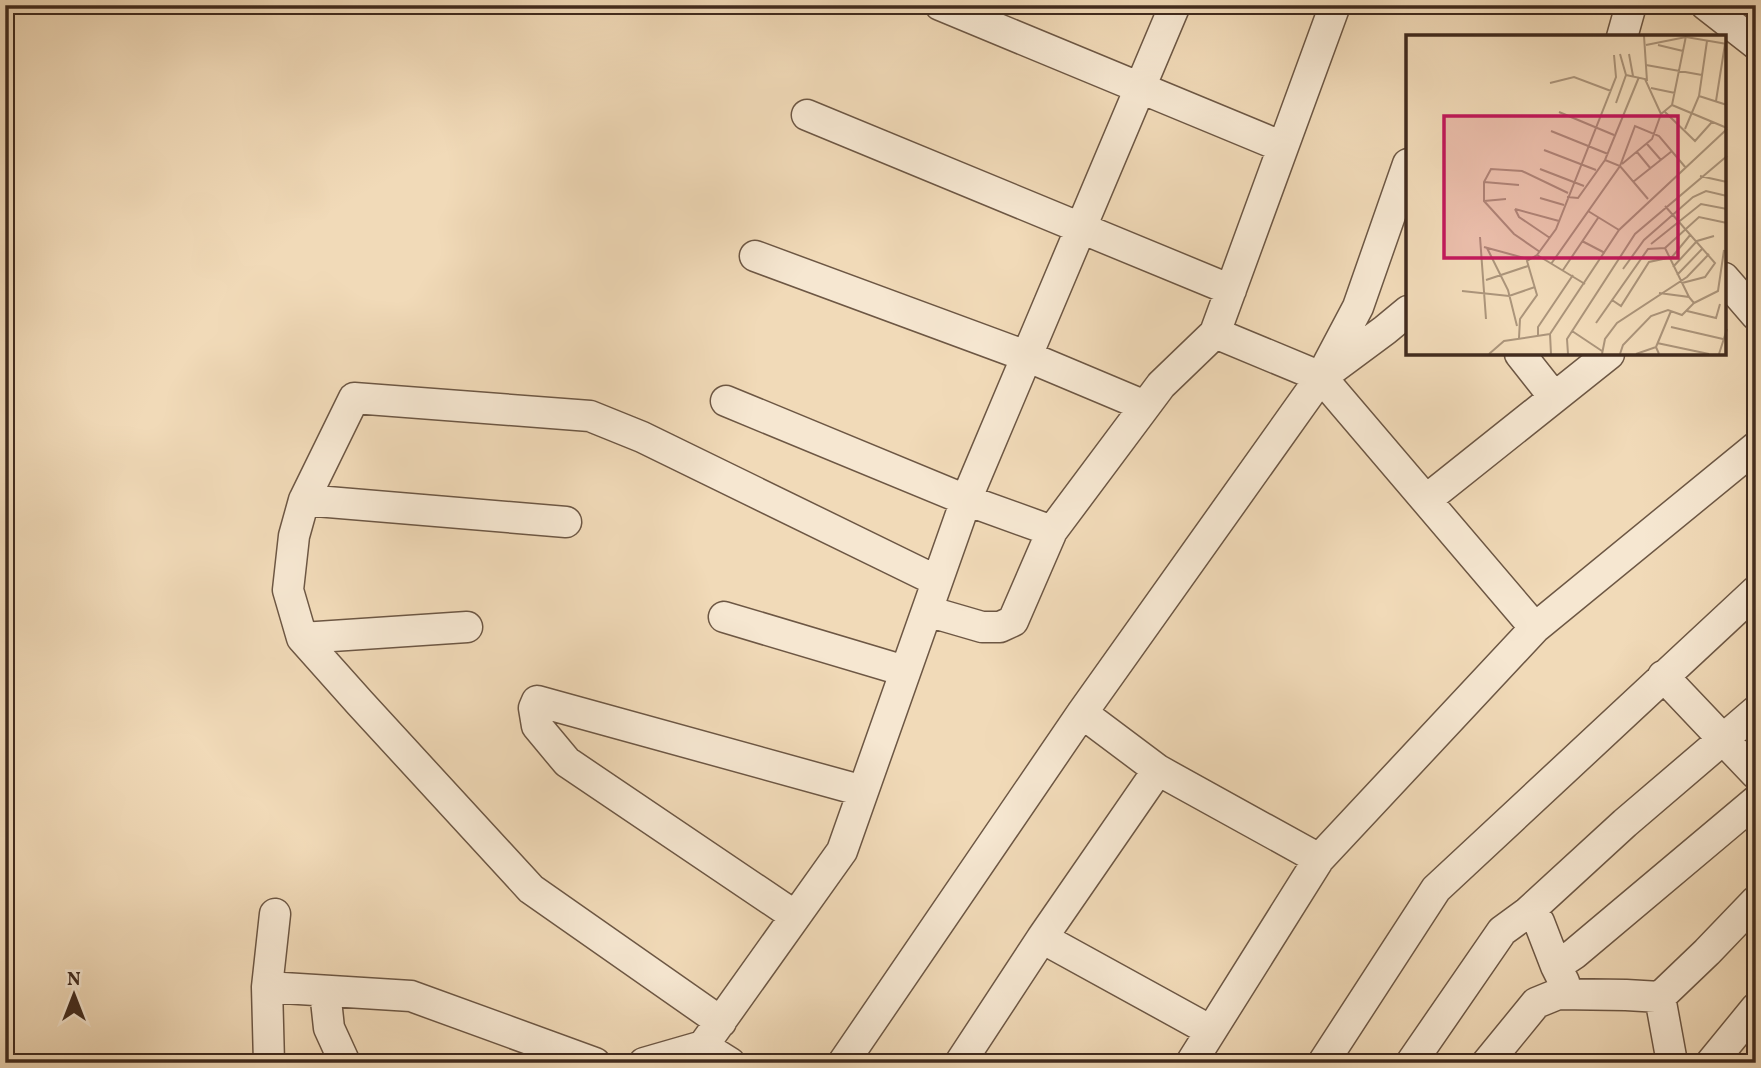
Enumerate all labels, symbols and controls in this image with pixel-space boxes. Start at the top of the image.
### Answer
inset map [1406,35,1726,355]
north arrow [38,960,108,1030]
text: N [67,967,81,993]

